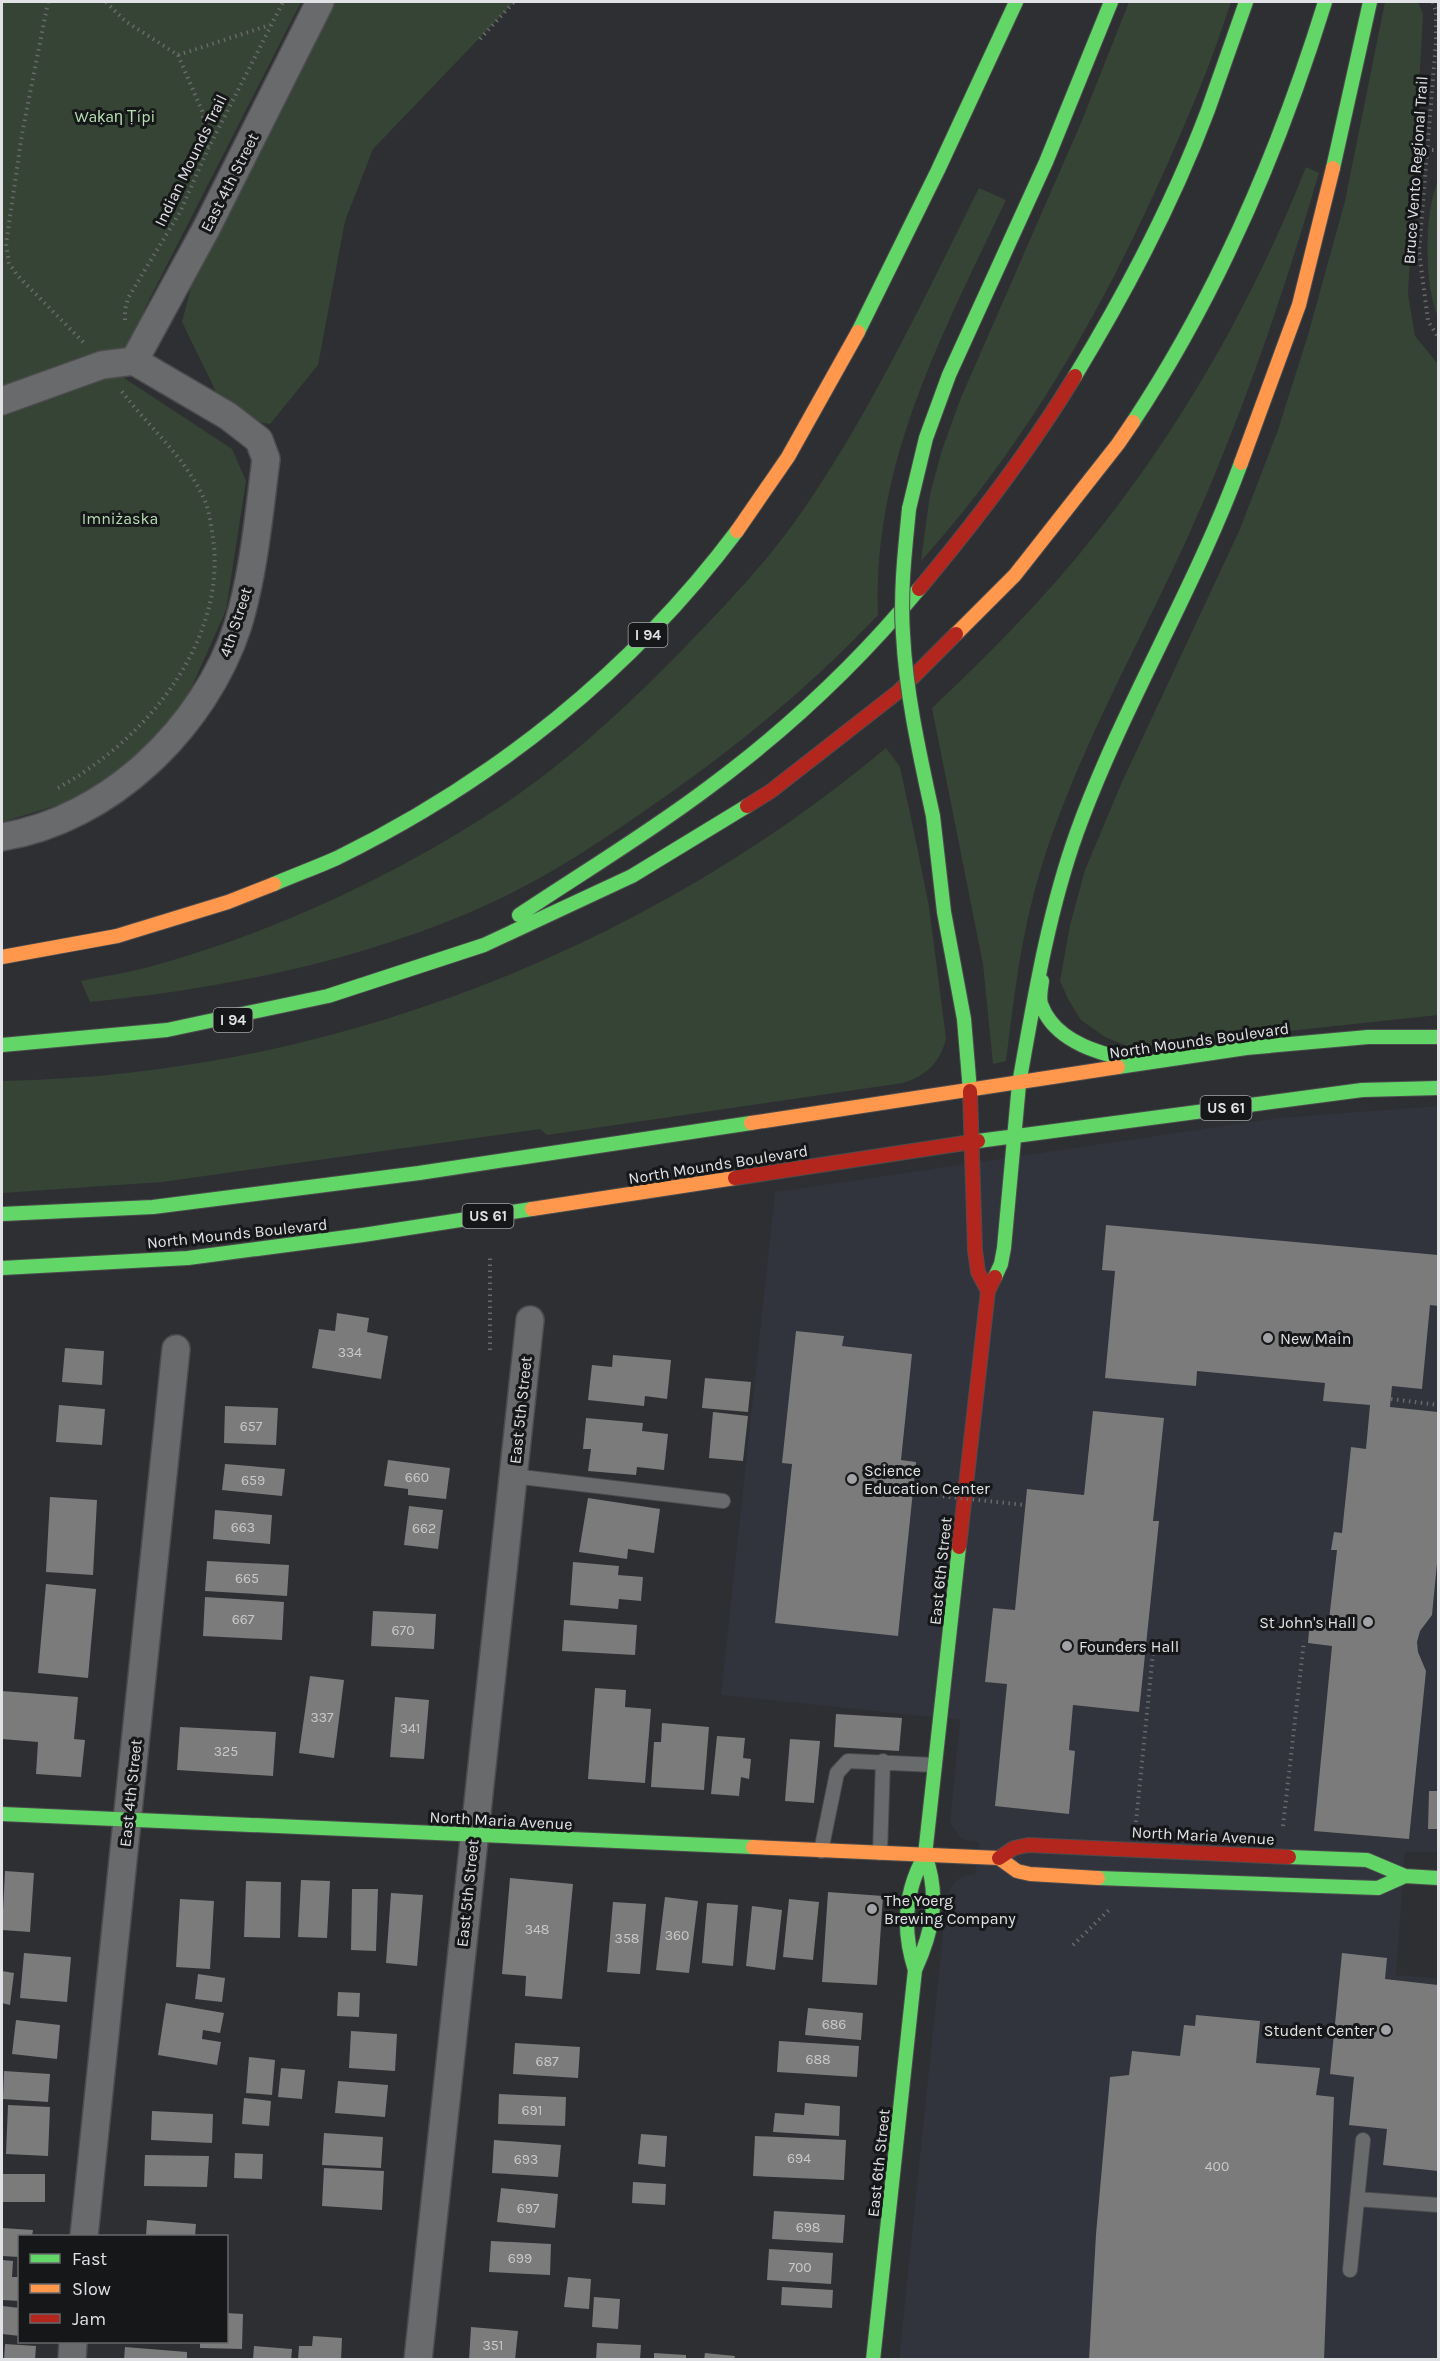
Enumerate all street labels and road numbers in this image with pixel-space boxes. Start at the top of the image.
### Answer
street label: Bruce Vento Regional Trail [1399,75,1432,265]
street label: Indian Mounds Trail [150,91,231,229]
street label: East 4th Street [196,130,263,235]
street label: 4th Street [215,585,256,659]
road number: I 94 [628,623,668,647]
road number: I 94 [214,1008,252,1032]
street label: North Mounds Boulevard [1108,1018,1290,1063]
road number: US 61 [1200,1096,1252,1120]
street label: North Mounds Boulevard [627,1141,809,1188]
road number: US 61 [462,1204,514,1228]
street label: North Mounds Boulevard [146,1215,328,1252]
street label: East 5th Street [505,1355,536,1465]
street label: East 6th Street [925,1516,956,1626]
street label: East 4th Street [115,1738,146,1848]
street label: North Maria Avenue [429,1807,573,1834]
street label: North Maria Avenue [1131,1822,1275,1849]
street label: East 5th Street [452,1838,483,1948]
street label: East 6th Street [863,2108,894,2218]

